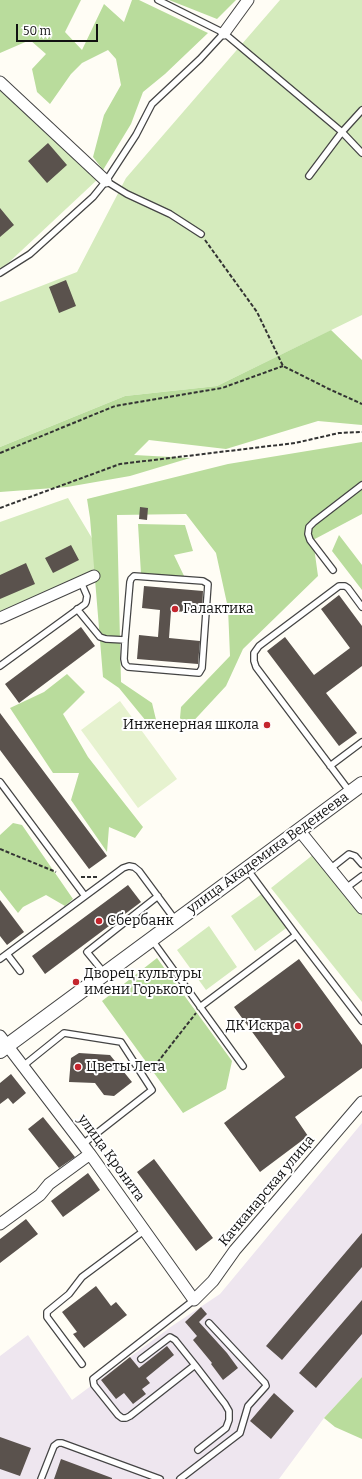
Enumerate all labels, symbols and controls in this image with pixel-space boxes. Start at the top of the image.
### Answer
scale bar [18,16,100,42]
text: 50 m [23,24,51,38]
place label: Галактика [183,601,254,617]
marker: Галактика [170,604,180,614]
place label: Инженерная школа [123,717,259,733]
marker: Инженерная школа [262,720,272,730]
street label: улица Академика Веденеева [184,789,352,917]
place label: Сбербанк [107,913,174,929]
marker: Сбербанк [94,916,104,926]
place label: Дворец культуры имени Горького [84,966,202,998]
marker: Дворец культуры имени Горького [71,977,81,987]
place label: ДК Искра [226,1018,290,1034]
marker: ДК Искра [293,1021,303,1031]
place label: Цветы Лета [86,1059,165,1075]
marker: Цветы Лета [73,1062,83,1072]
street label: улица Кронита [74,1111,148,1205]
street label: Качканарская улица [216,1132,318,1250]

